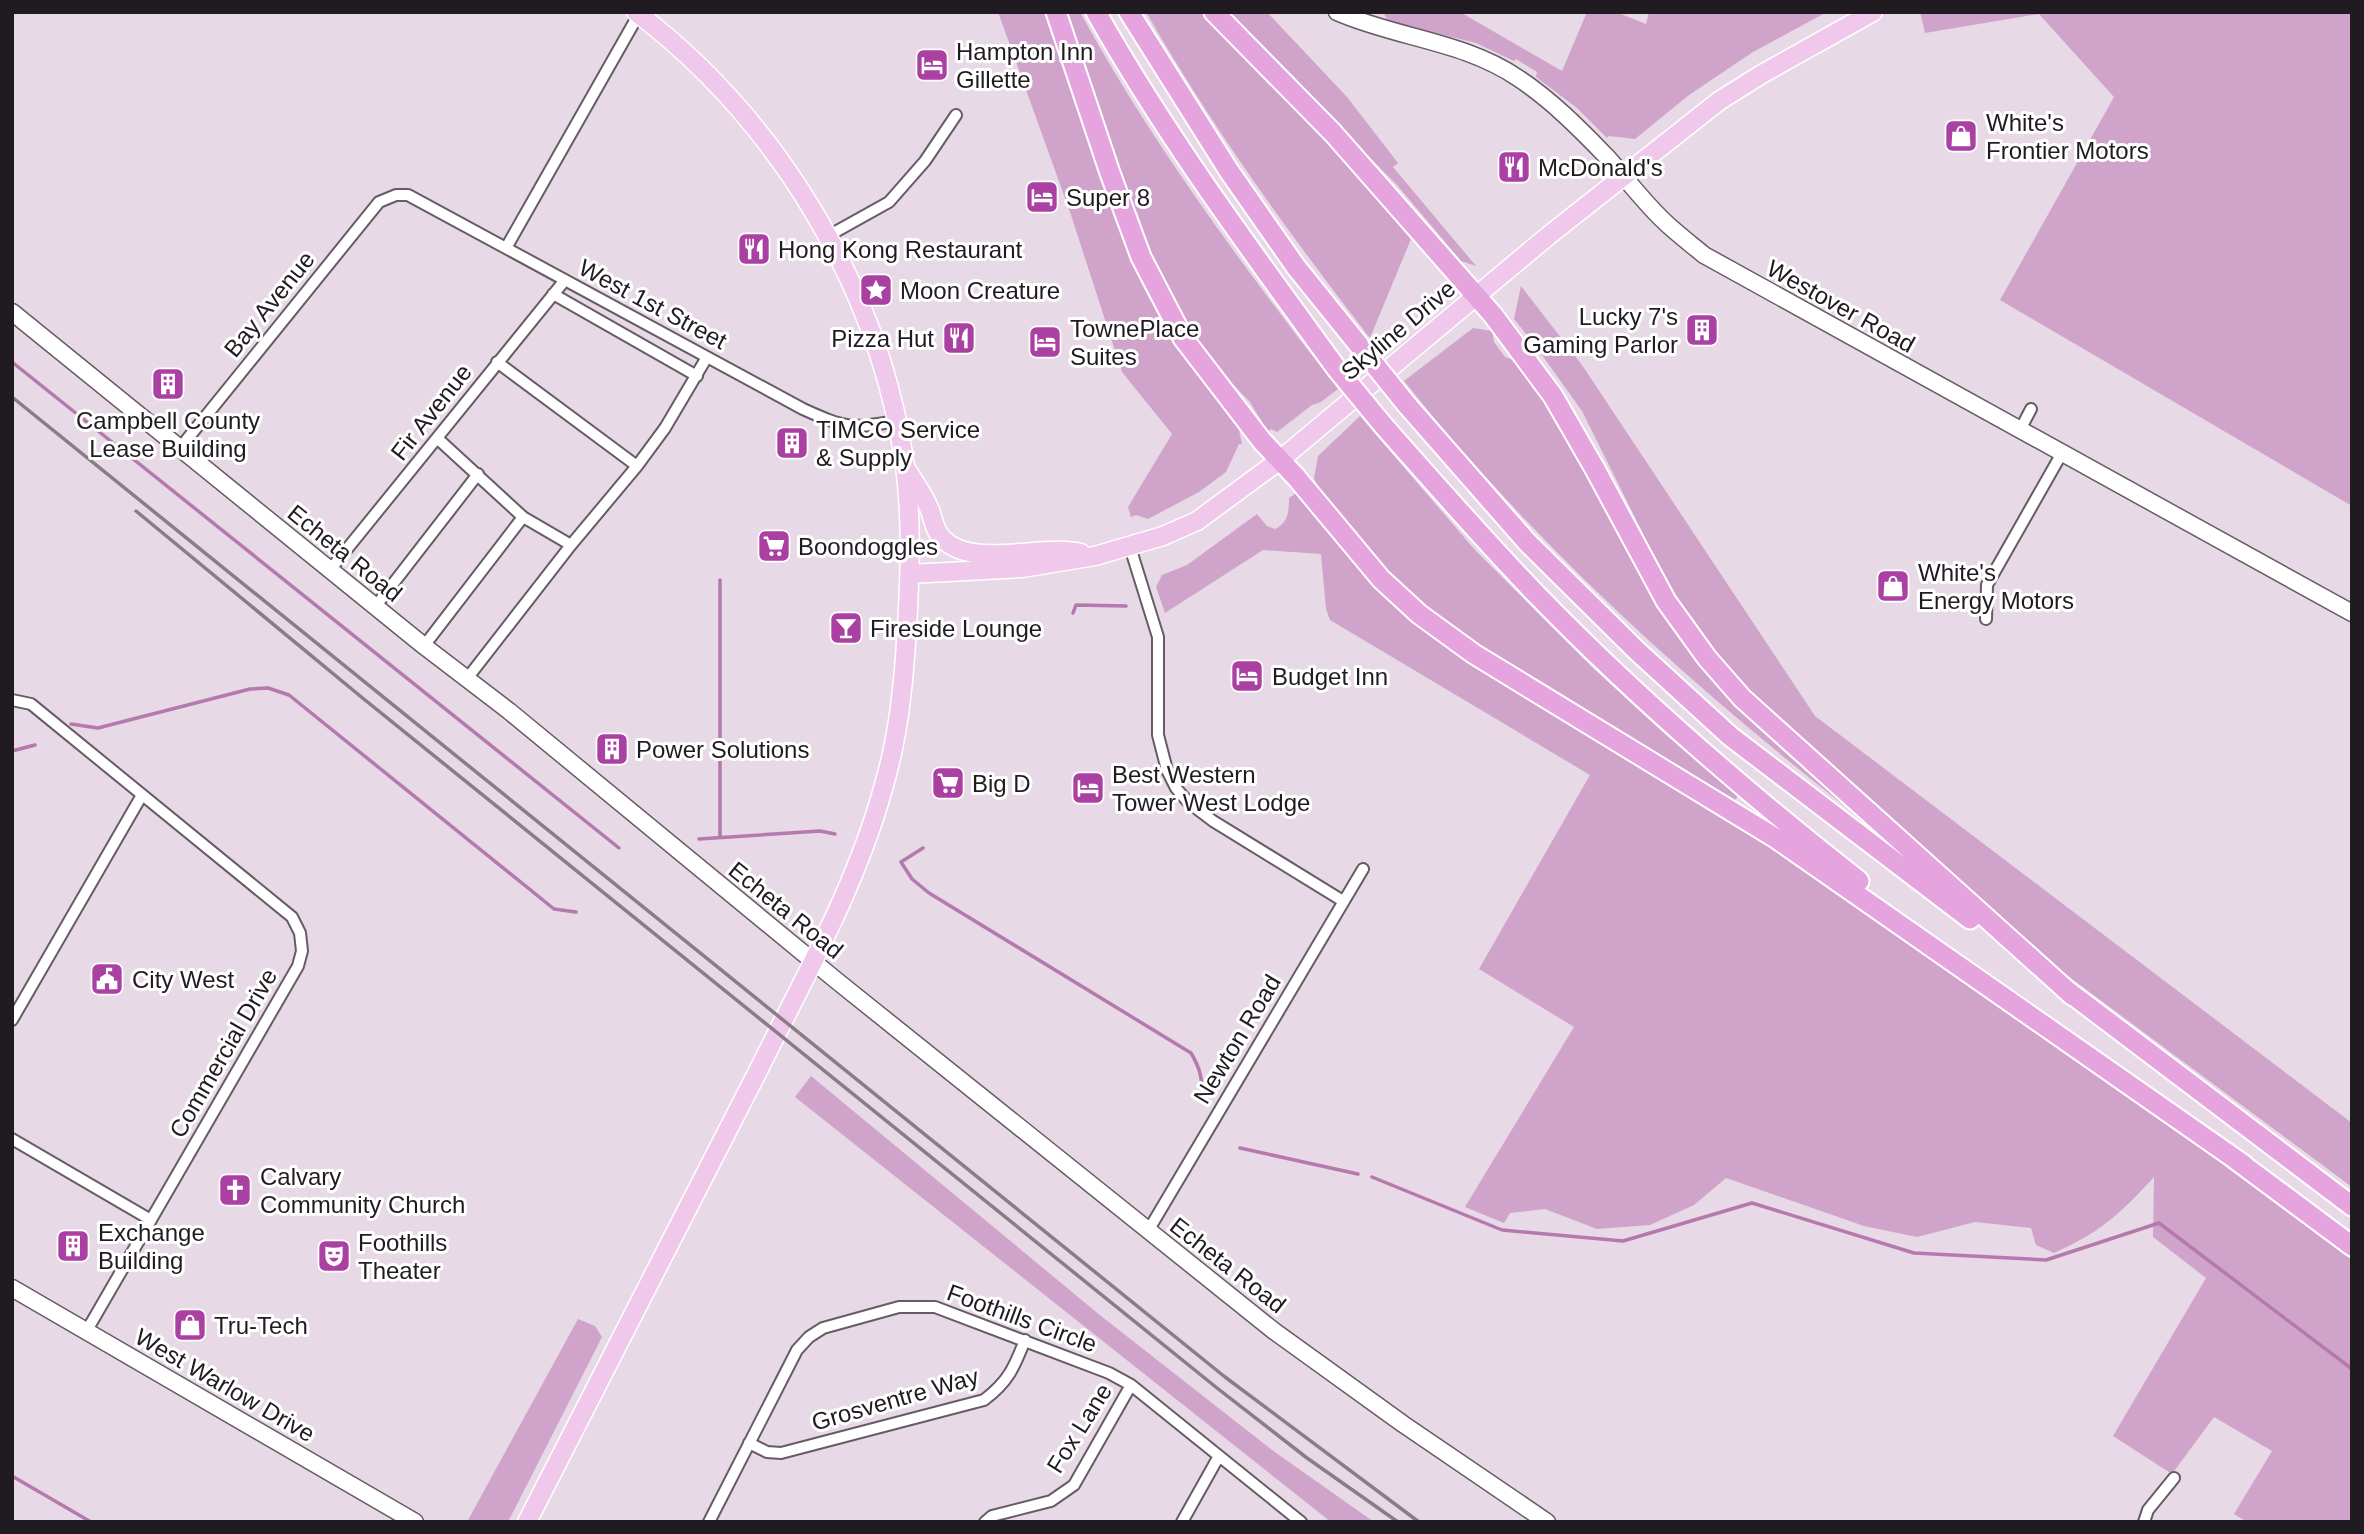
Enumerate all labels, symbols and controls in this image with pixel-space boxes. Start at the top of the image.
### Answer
place label: Hampton Inn Gillette [956,38,1093,93]
hotel icon: Hampton Inn Gillette [913,46,951,84]
place label: White's Frontier Motors [1986,109,2149,164]
shop icon: White's Frontier Motors [1942,117,1980,155]
restaurant icon: McDonald's [1495,148,1533,186]
place label: McDonald's [1538,154,1663,181]
hotel icon: Super 8 [1023,178,1061,216]
place label: Super 8 [1066,184,1150,211]
restaurant icon: Hong Kong Restaurant [735,230,773,268]
place label: Hong Kong Restaurant [778,236,1022,263]
street label: Bay Avenue [218,246,320,362]
street label: West 1st Street [574,254,732,354]
street label: Westover Road [1762,254,1920,358]
place icon: Moon Creature [857,271,895,309]
street label: Skyline Drive [1336,275,1460,385]
place label: Moon Creature [900,277,1060,304]
place label: Lucky 7's Gaming Parlor [1523,303,1678,358]
building icon: Lucky 7's Gaming Parlor [1683,311,1721,349]
place label: TownePlace Suites [1070,315,1199,370]
restaurant icon: Pizza Hut [940,319,978,357]
hotel icon: TownePlace Suites [1026,323,1064,361]
place label: Pizza Hut [831,325,934,352]
street label: Fir Avenue [385,359,477,465]
building icon: Campbell County Lease Building [149,365,187,403]
place label: Campbell County Lease Building [76,407,260,462]
place label: TIMCO Service & Supply [816,416,980,471]
building icon: TIMCO Service & Supply [773,424,811,462]
street label: Echeta Road [283,499,407,607]
supermarket icon: Boondoggles [755,527,793,565]
place label: Boondoggles [798,533,938,560]
place label: White's Energy Motors [1918,559,2074,614]
shop icon: White's Energy Motors [1874,567,1912,605]
bar icon: Fireside Lounge [827,609,865,647]
place label: Fireside Lounge [870,615,1042,642]
hotel icon: Budget Inn [1228,657,1266,695]
place label: Budget Inn [1272,663,1388,690]
building icon: Power Solutions [593,730,631,768]
place label: Power Solutions [636,736,809,763]
place label: Best Western Tower West Lodge [1112,761,1310,816]
supermarket icon: Big D [929,764,967,802]
hotel icon: Best Western Tower West Lodge [1069,769,1107,807]
place label: Big D [972,770,1031,797]
street label: Echeta Road [724,856,848,964]
public building icon: City West [88,960,126,998]
street label: Commercial Drive [164,964,282,1142]
place label: City West [132,966,235,993]
street label: Newton Road [1188,970,1286,1108]
place label: Calvary Community Church [260,1163,465,1218]
church icon: Calvary Community Church [216,1171,254,1209]
street label: Echeta Road [1165,1212,1291,1318]
place label: Exchange Building [98,1219,205,1274]
building icon: Exchange Building [54,1227,92,1265]
place label: Foothills Theater [358,1229,447,1284]
theatre icon: Foothills Theater [315,1237,353,1275]
street label: Foothills Circle [943,1278,1101,1358]
shop icon: Tru-Tech [171,1306,209,1344]
place label: Tru-Tech [214,1312,308,1339]
street label: West Warlow Drive [130,1323,320,1447]
street label: Grosventre Way [808,1362,982,1436]
street label: Fox Lane [1041,1378,1117,1478]

